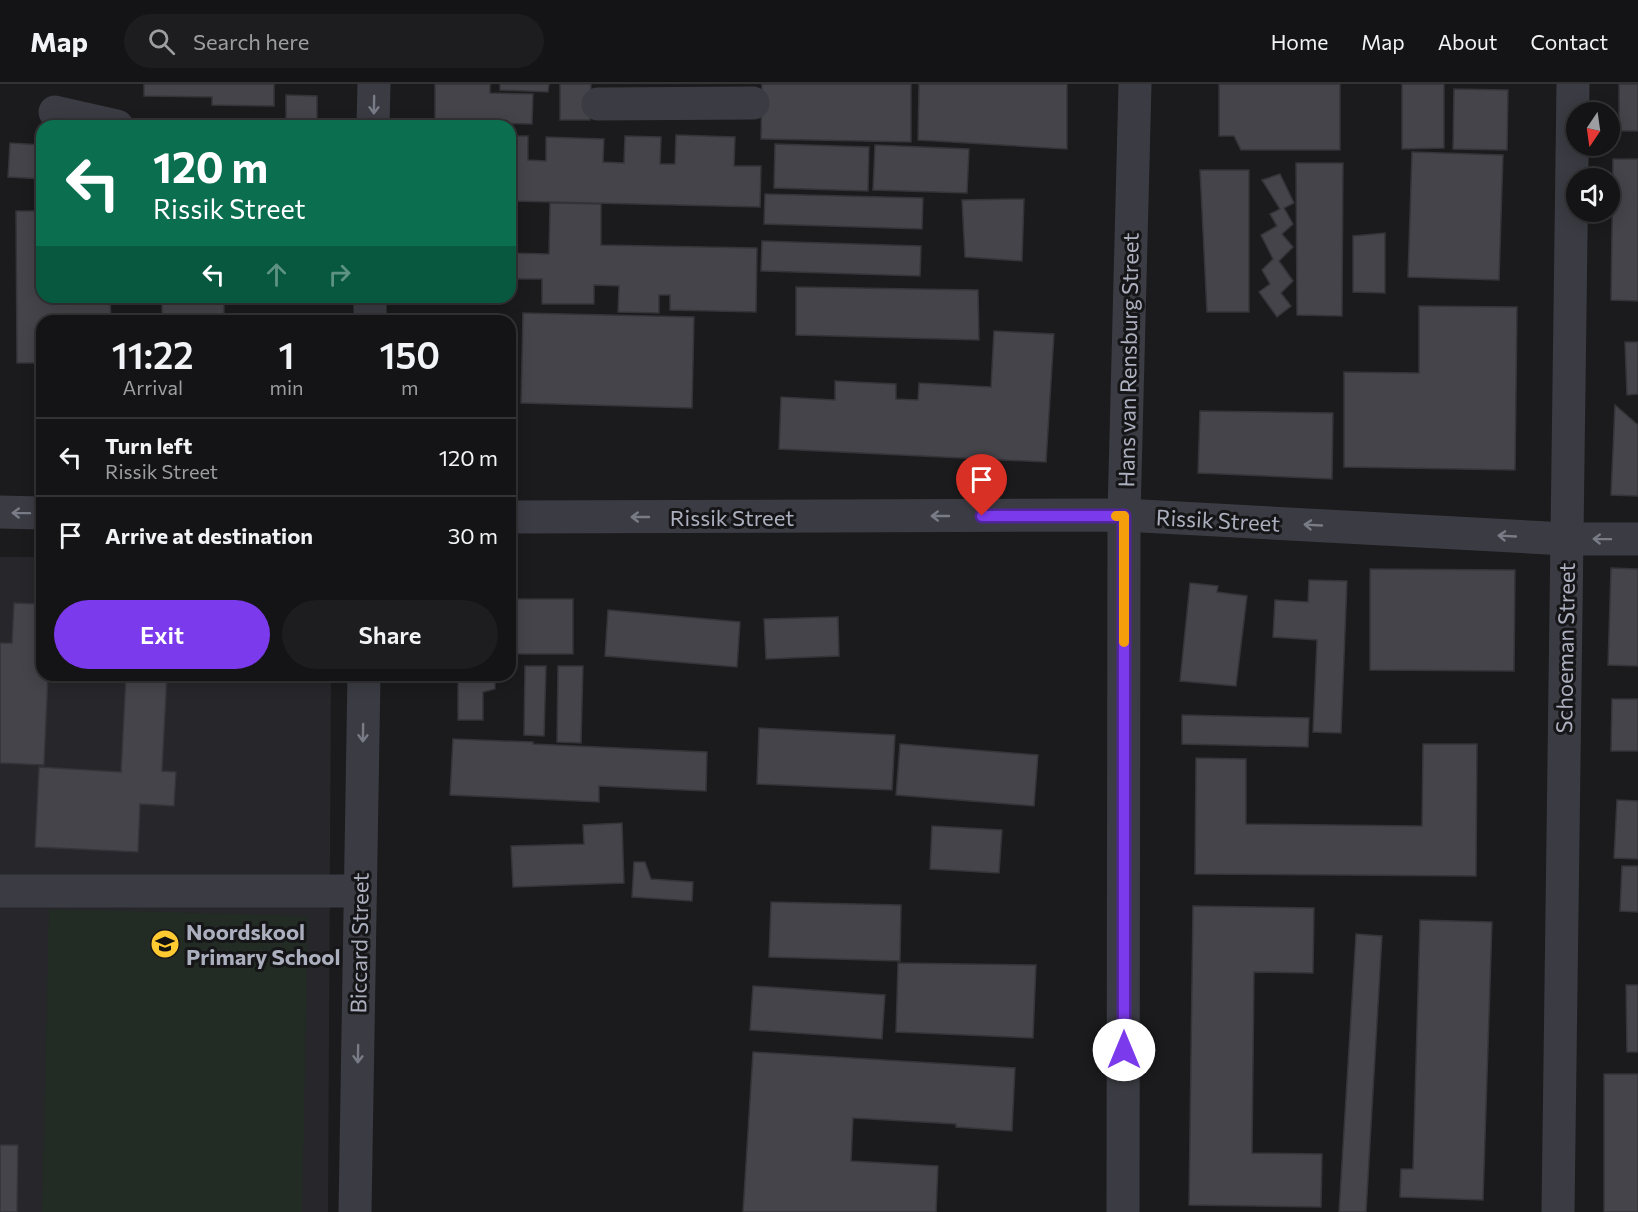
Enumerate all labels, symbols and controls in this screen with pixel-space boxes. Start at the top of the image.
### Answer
search box [124,14,544,68]
text: Map [30,24,88,58]
icon: search [145,25,178,58]
text: Search here [193,28,309,55]
text: Home [1271,29,1328,54]
text: Map [1361,29,1405,54]
text: About [1438,29,1497,54]
text: Contact [1530,29,1608,54]
one-way arrow [368,95,379,114]
north arrow [1566,102,1620,156]
map controls [1566,102,1620,222]
text: 120 m [153,140,268,192]
icon: left [54,144,132,222]
button: sound [1566,168,1620,222]
text: Rissik Street [153,192,306,225]
street label: Hans van Rensburg Street [1112,232,1144,488]
icon: left [197,258,230,291]
icon: ahead [260,258,293,291]
icon: right [323,258,356,291]
text: 11:22 [112,332,194,376]
text: 1 [279,332,295,376]
text: 150 [379,332,440,376]
text: Arrival [122,375,183,399]
text: min [270,375,304,399]
text: m [401,375,419,399]
text: Turn left [105,432,192,459]
icon: left [54,441,87,474]
text: 120 m [439,444,498,471]
pin [956,454,1007,516]
text: Rissik Street [105,459,218,483]
icon: arrive [965,463,998,496]
street label: Rissik Street [1155,503,1281,537]
street label: Rissik Street [670,504,794,531]
one-way arrow [12,507,31,518]
one-way arrow [930,510,950,522]
one-way arrow [630,511,650,523]
icon: arrive [54,519,87,552]
one-way arrow [1303,520,1323,531]
text: Arrive at destination [105,522,313,549]
text: 30 m [448,522,498,549]
one-way arrow [1498,530,1518,541]
one-way arrow [1592,533,1612,545]
street label: Schoeman Street [1550,562,1580,734]
button: Exit [54,600,270,669]
button: Share [282,600,498,669]
one-way arrow [357,723,369,743]
street label: Biccard Street [344,872,374,1014]
place label: Noordskool Primary School [186,918,341,970]
school or university icon: Noordskool Primary School [149,928,181,960]
position arrow [1092,1018,1156,1082]
one-way arrow [352,1044,363,1064]

